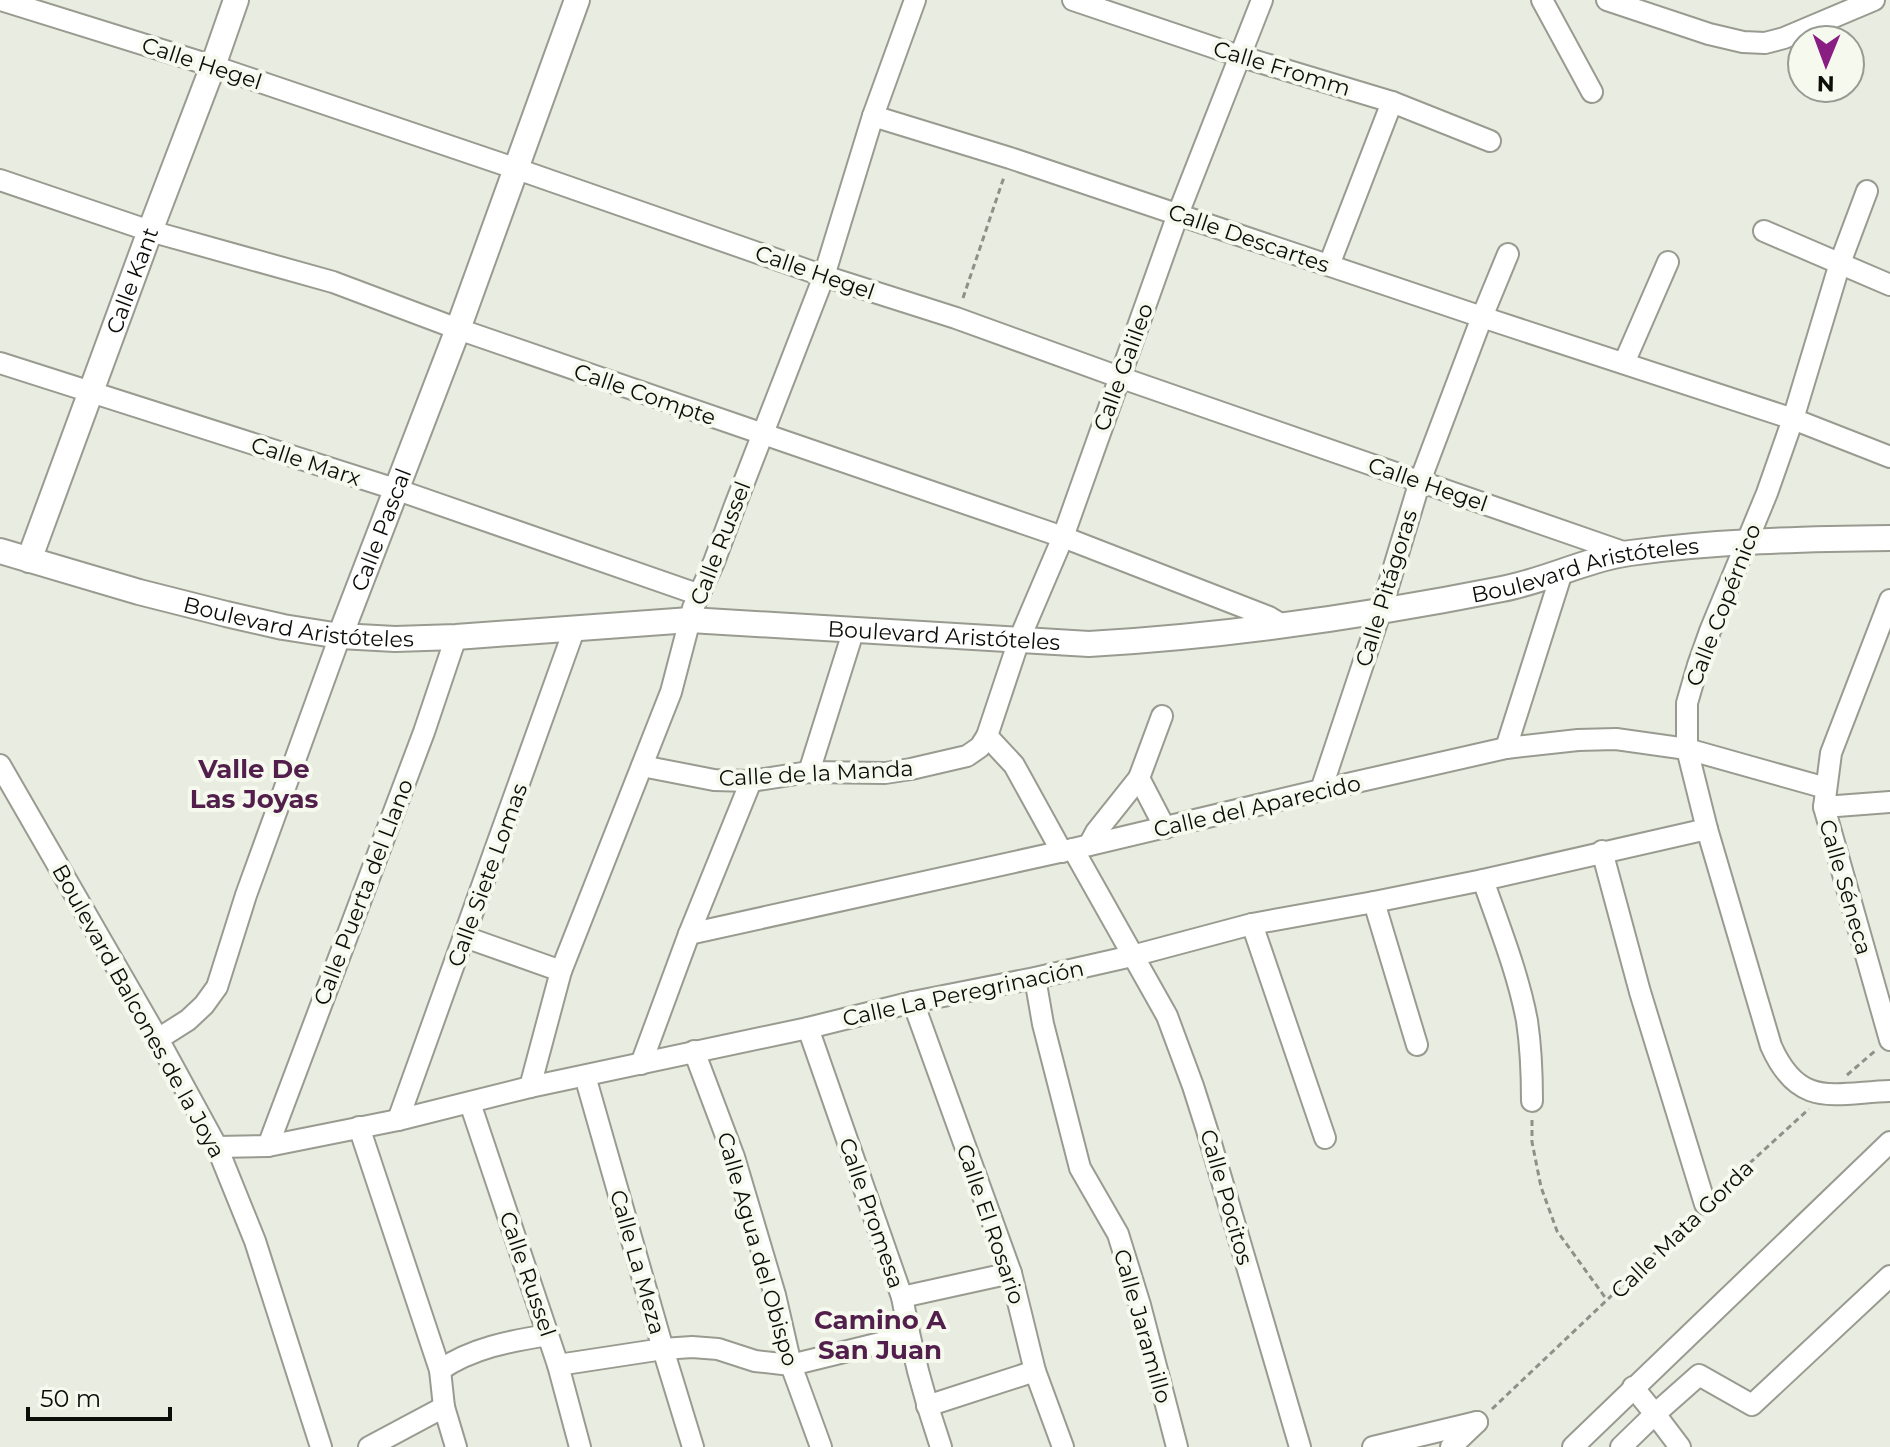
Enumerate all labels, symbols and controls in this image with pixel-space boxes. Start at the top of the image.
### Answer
north arrow [1786,24,1866,104]
street label: Calle Hegel [138,31,265,96]
street label: Calle Fromm [1210,35,1354,102]
text: N [1817,70,1835,97]
street label: Calle Descartes [1165,198,1333,279]
street label: Calle Kant [100,223,164,337]
street label: Calle Hegel [751,239,878,306]
street label: Calle Galileo [1088,300,1159,435]
street label: Calle Compte [570,358,719,431]
street label: Calle Marx [248,431,364,492]
street label: Calle Hegel [1364,451,1491,518]
street label: Calle Pascal [345,464,417,595]
street label: Calle Russel [684,477,756,609]
street label: Calle Pitágoras [1350,506,1423,670]
street label: Calle Copérnico [1680,520,1767,690]
street label: Boulevard Aristóteles [1469,532,1700,609]
street label: Boulevard Aristóteles [181,591,414,653]
street label: Boulevard Aristóteles [827,615,1061,656]
district label: Valle De Las Joyas [190,753,318,815]
street label: Calle de la Manda [718,755,914,792]
street label: Calle del Aparecido [1151,770,1363,843]
street label: Calle Puerta del Llano [308,775,419,1009]
street label: Calle Siete Lomas [442,780,533,971]
street label: Calle Séneca [1813,816,1878,958]
street label: Boulevard Balcones de la Joya [46,860,231,1163]
street label: Calle La Peregrinación [840,955,1086,1032]
street label: Calle Pocitos [1194,1126,1259,1268]
street label: Calle Agua del Obispo [711,1129,804,1369]
street label: Calle Promesa [833,1134,910,1292]
street label: Calle El Rosario [950,1141,1031,1308]
street label: Calle Mata Gorda [1605,1154,1759,1304]
street label: Calle La Meza [604,1187,671,1338]
street label: Calle Russel [493,1208,562,1340]
street label: Calle Jaramillo [1108,1246,1177,1406]
district label: Camino A San Juan [814,1304,947,1366]
scale bar [28,1371,170,1421]
text: 50 m [40,1384,101,1413]

